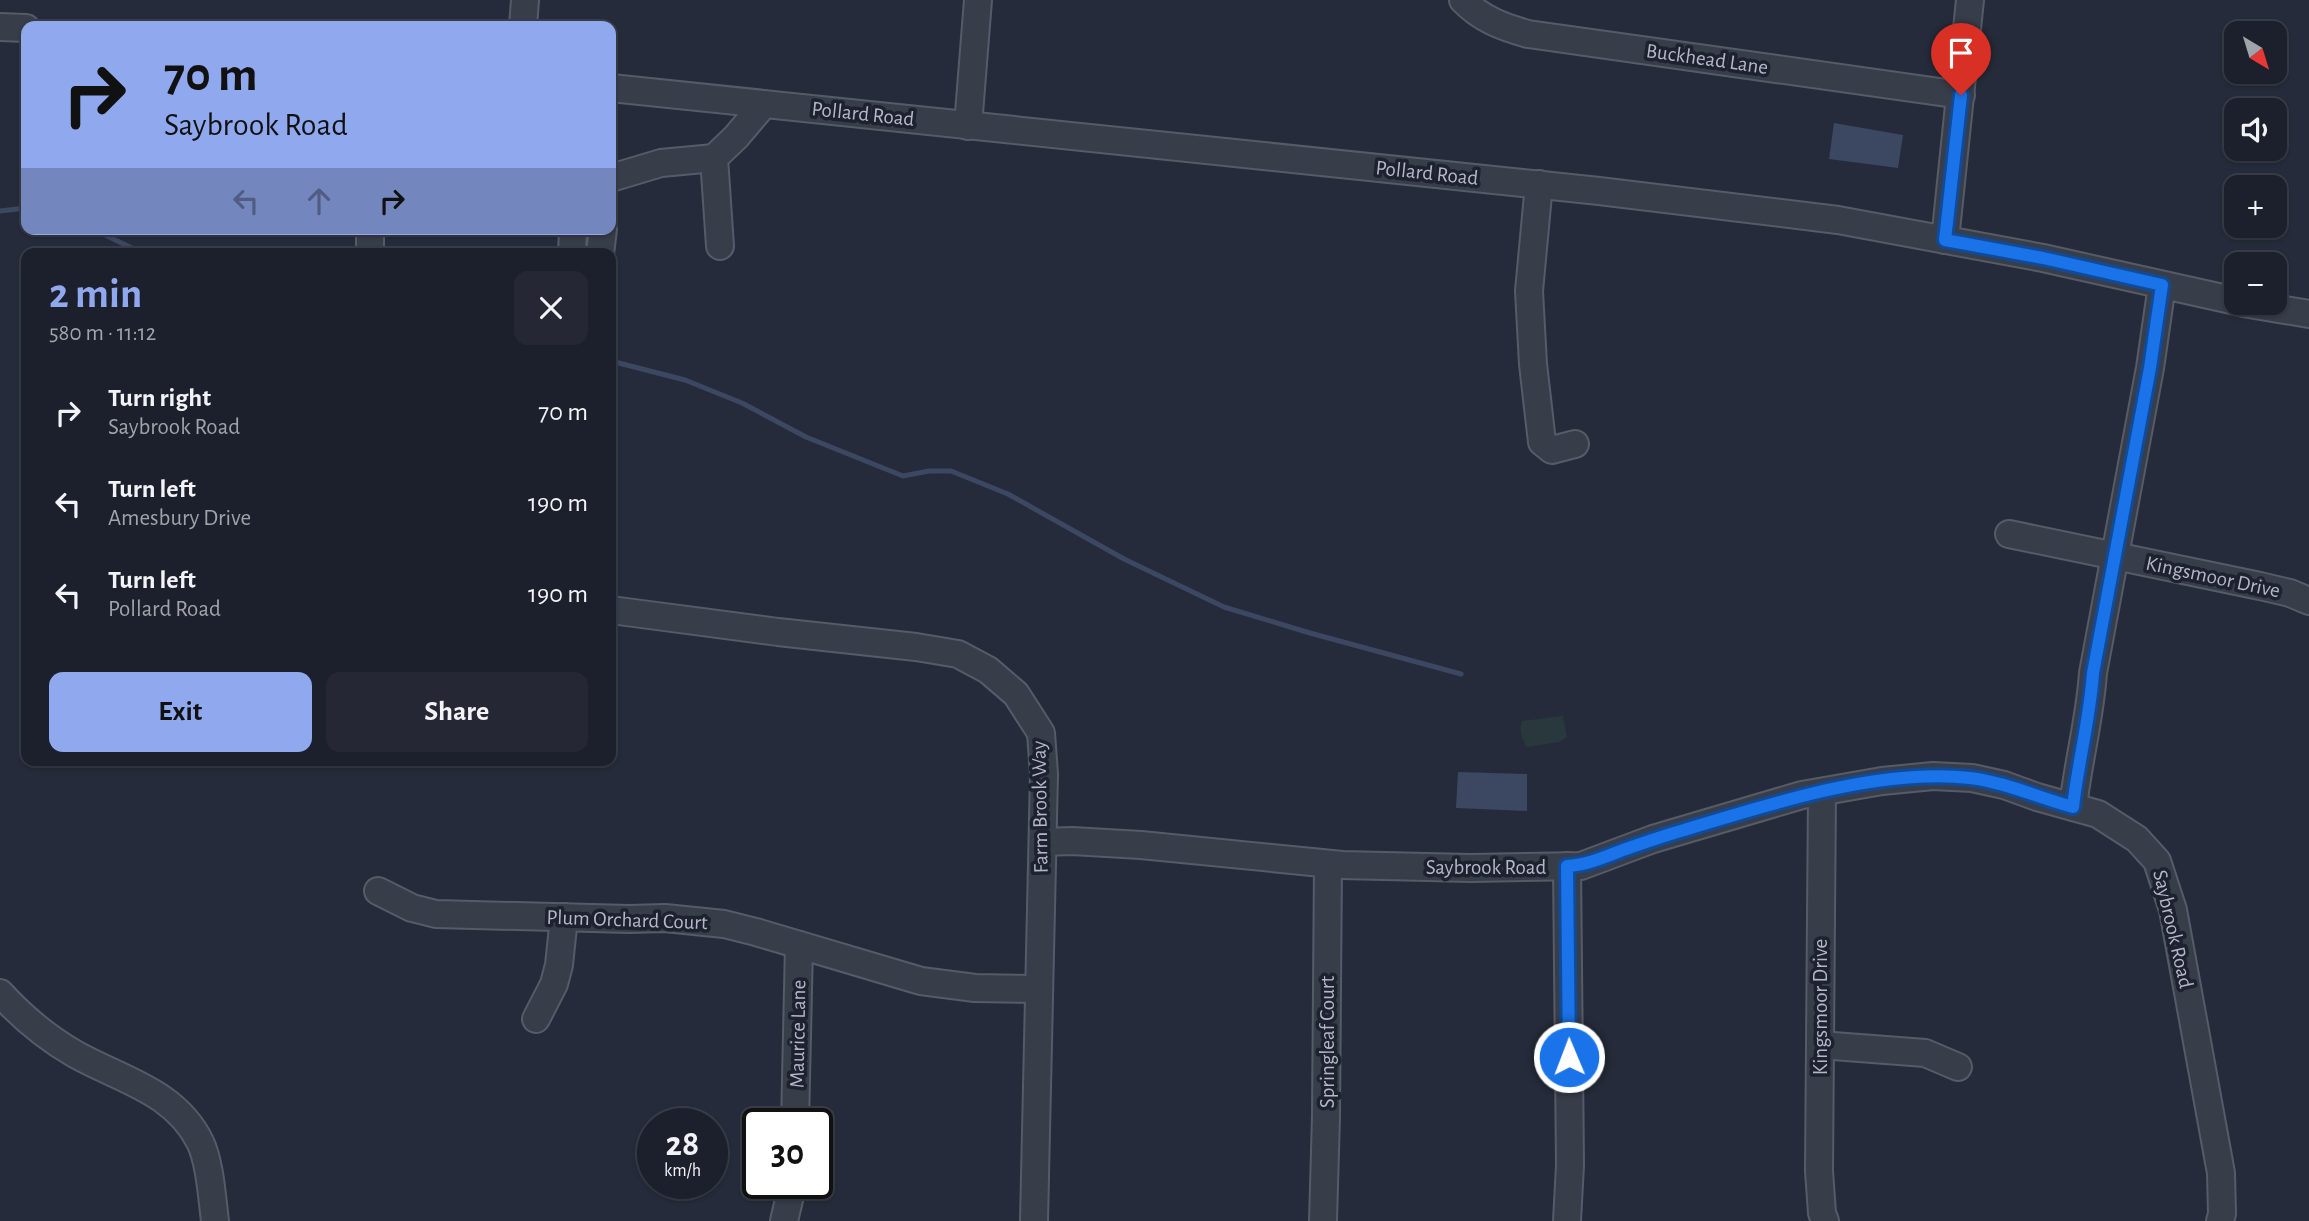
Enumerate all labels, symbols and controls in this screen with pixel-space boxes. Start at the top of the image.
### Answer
north arrow [2224,21,2287,84]
map controls [2224,21,2287,315]
pin [1931,23,1991,95]
icon: arrive [1942,34,1980,72]
street label: Buckhead Lane [1645,40,1769,78]
icon: right [49,49,140,140]
text: 70 m [164,51,258,100]
street label: Pollard Road [811,98,915,130]
button: sound [2224,98,2287,161]
text: Saybrook Road [164,109,348,141]
street label: Pollard Road [1375,157,1479,189]
button: + [2224,175,2287,238]
icon: left [227,182,265,220]
icon: ahead [300,182,338,220]
icon: right [373,182,411,220]
button: − [2224,252,2287,315]
button: close [514,271,588,345]
text: 2 min [49,273,142,315]
text: 580 m · 11:12 [49,322,156,345]
text: Turn right [108,385,211,411]
icon: right [49,394,87,432]
text: 70 m [538,399,588,425]
text: Saybrook Road [108,416,240,439]
text: Turn left [108,476,196,502]
icon: left [49,485,87,523]
text: 190 m [528,490,588,516]
text: Amesbury Drive [108,507,251,530]
street label: Kingsmoor Drive [2144,553,2282,601]
text: Turn left [108,567,196,593]
icon: left [49,576,87,614]
text: 190 m [528,581,588,607]
text: Pollard Road [108,598,221,621]
button: Exit [49,672,312,752]
button: Share [326,672,588,752]
street label: Farm Brook Way [1028,741,1052,873]
street label: Saybrook Road [1426,857,1546,878]
street label: Saybrook Road [2149,868,2197,990]
street label: Plum Orchard Court [546,907,708,933]
street label: Kingsmoor Drive [1810,939,1831,1075]
street label: Springleaf Court [1317,976,1338,1108]
street label: Maurice Lane [787,980,809,1088]
position arrow [1532,1020,1606,1094]
speed limit sign: 30 [742,1108,833,1199]
text: 28 [666,1127,699,1162]
text: km/h [664,1162,701,1180]

